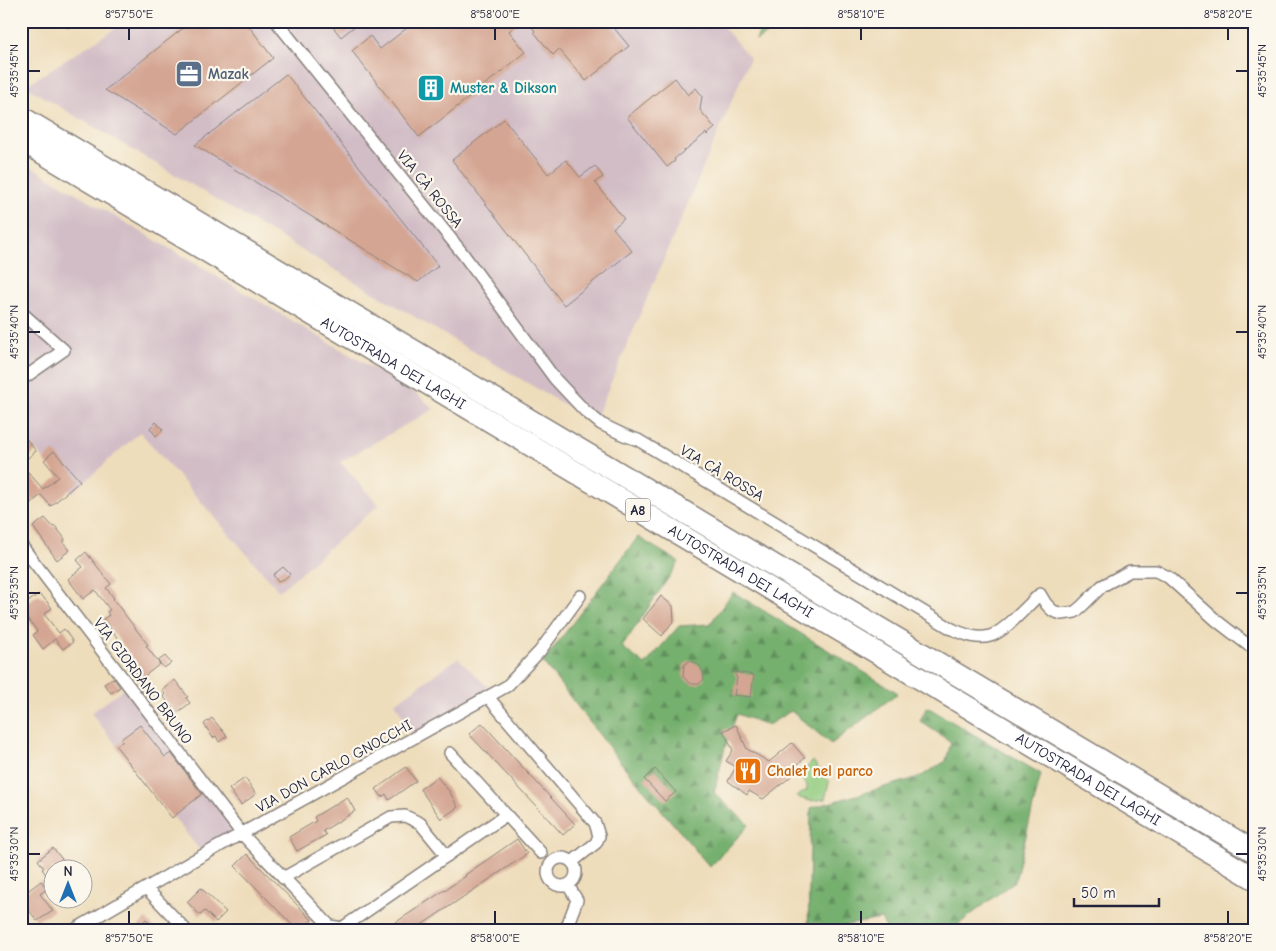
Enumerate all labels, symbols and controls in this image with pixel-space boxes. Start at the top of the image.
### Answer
text: 8°57'50"E [105,7,153,21]
text: 8°58'00"E [470,7,520,21]
text: 8°58'10"E [838,7,884,21]
text: 8°58'20"E [1204,7,1252,21]
text: 45°35'45"N [7,44,21,98]
text: 45°35'45"N [1255,44,1269,98]
office icon: Mazak [174,59,204,89]
place label: Mazak [208,65,249,83]
building icon: Muster & Dikson [416,73,446,103]
place label: Muster & Dikson [450,79,557,97]
street label: VIA CÀ ROSSA [393,146,468,232]
text: 45°35'40"N [7,305,21,359]
text: 45°35'40"N [1255,305,1269,359]
street label: AUTOSTRADA DEI LAGHI [318,313,469,413]
street label: VIA CÀ ROSSA [677,440,768,505]
road number: A8 [626,498,650,522]
street label: AUTOSTRADA DEI LAGHI [665,521,817,621]
text: 45°35'35"N [7,566,21,620]
text: 45°35'35"N [1255,566,1269,620]
street label: VIA GIORDANO BRUNO [90,614,196,748]
street label: VIA DON CARLO GNOCCHI [253,716,415,816]
street label: AUTOSTRADA DEI LAGHI [1013,729,1164,830]
restaurant icon: Chalet nel parco [733,756,763,786]
place label: Chalet nel parco [767,762,873,780]
text: 45°35'30"N [7,827,21,881]
text: 45°35'30"N [1255,827,1269,881]
north arrow [42,858,92,908]
text: N [63,863,73,880]
scale bar [1074,876,1158,908]
text: 50 m [1081,884,1116,902]
text: 8°57'50"E [105,931,153,945]
text: 8°58'00"E [470,931,520,945]
text: 8°58'10"E [838,931,884,945]
text: 8°58'20"E [1204,931,1252,945]

